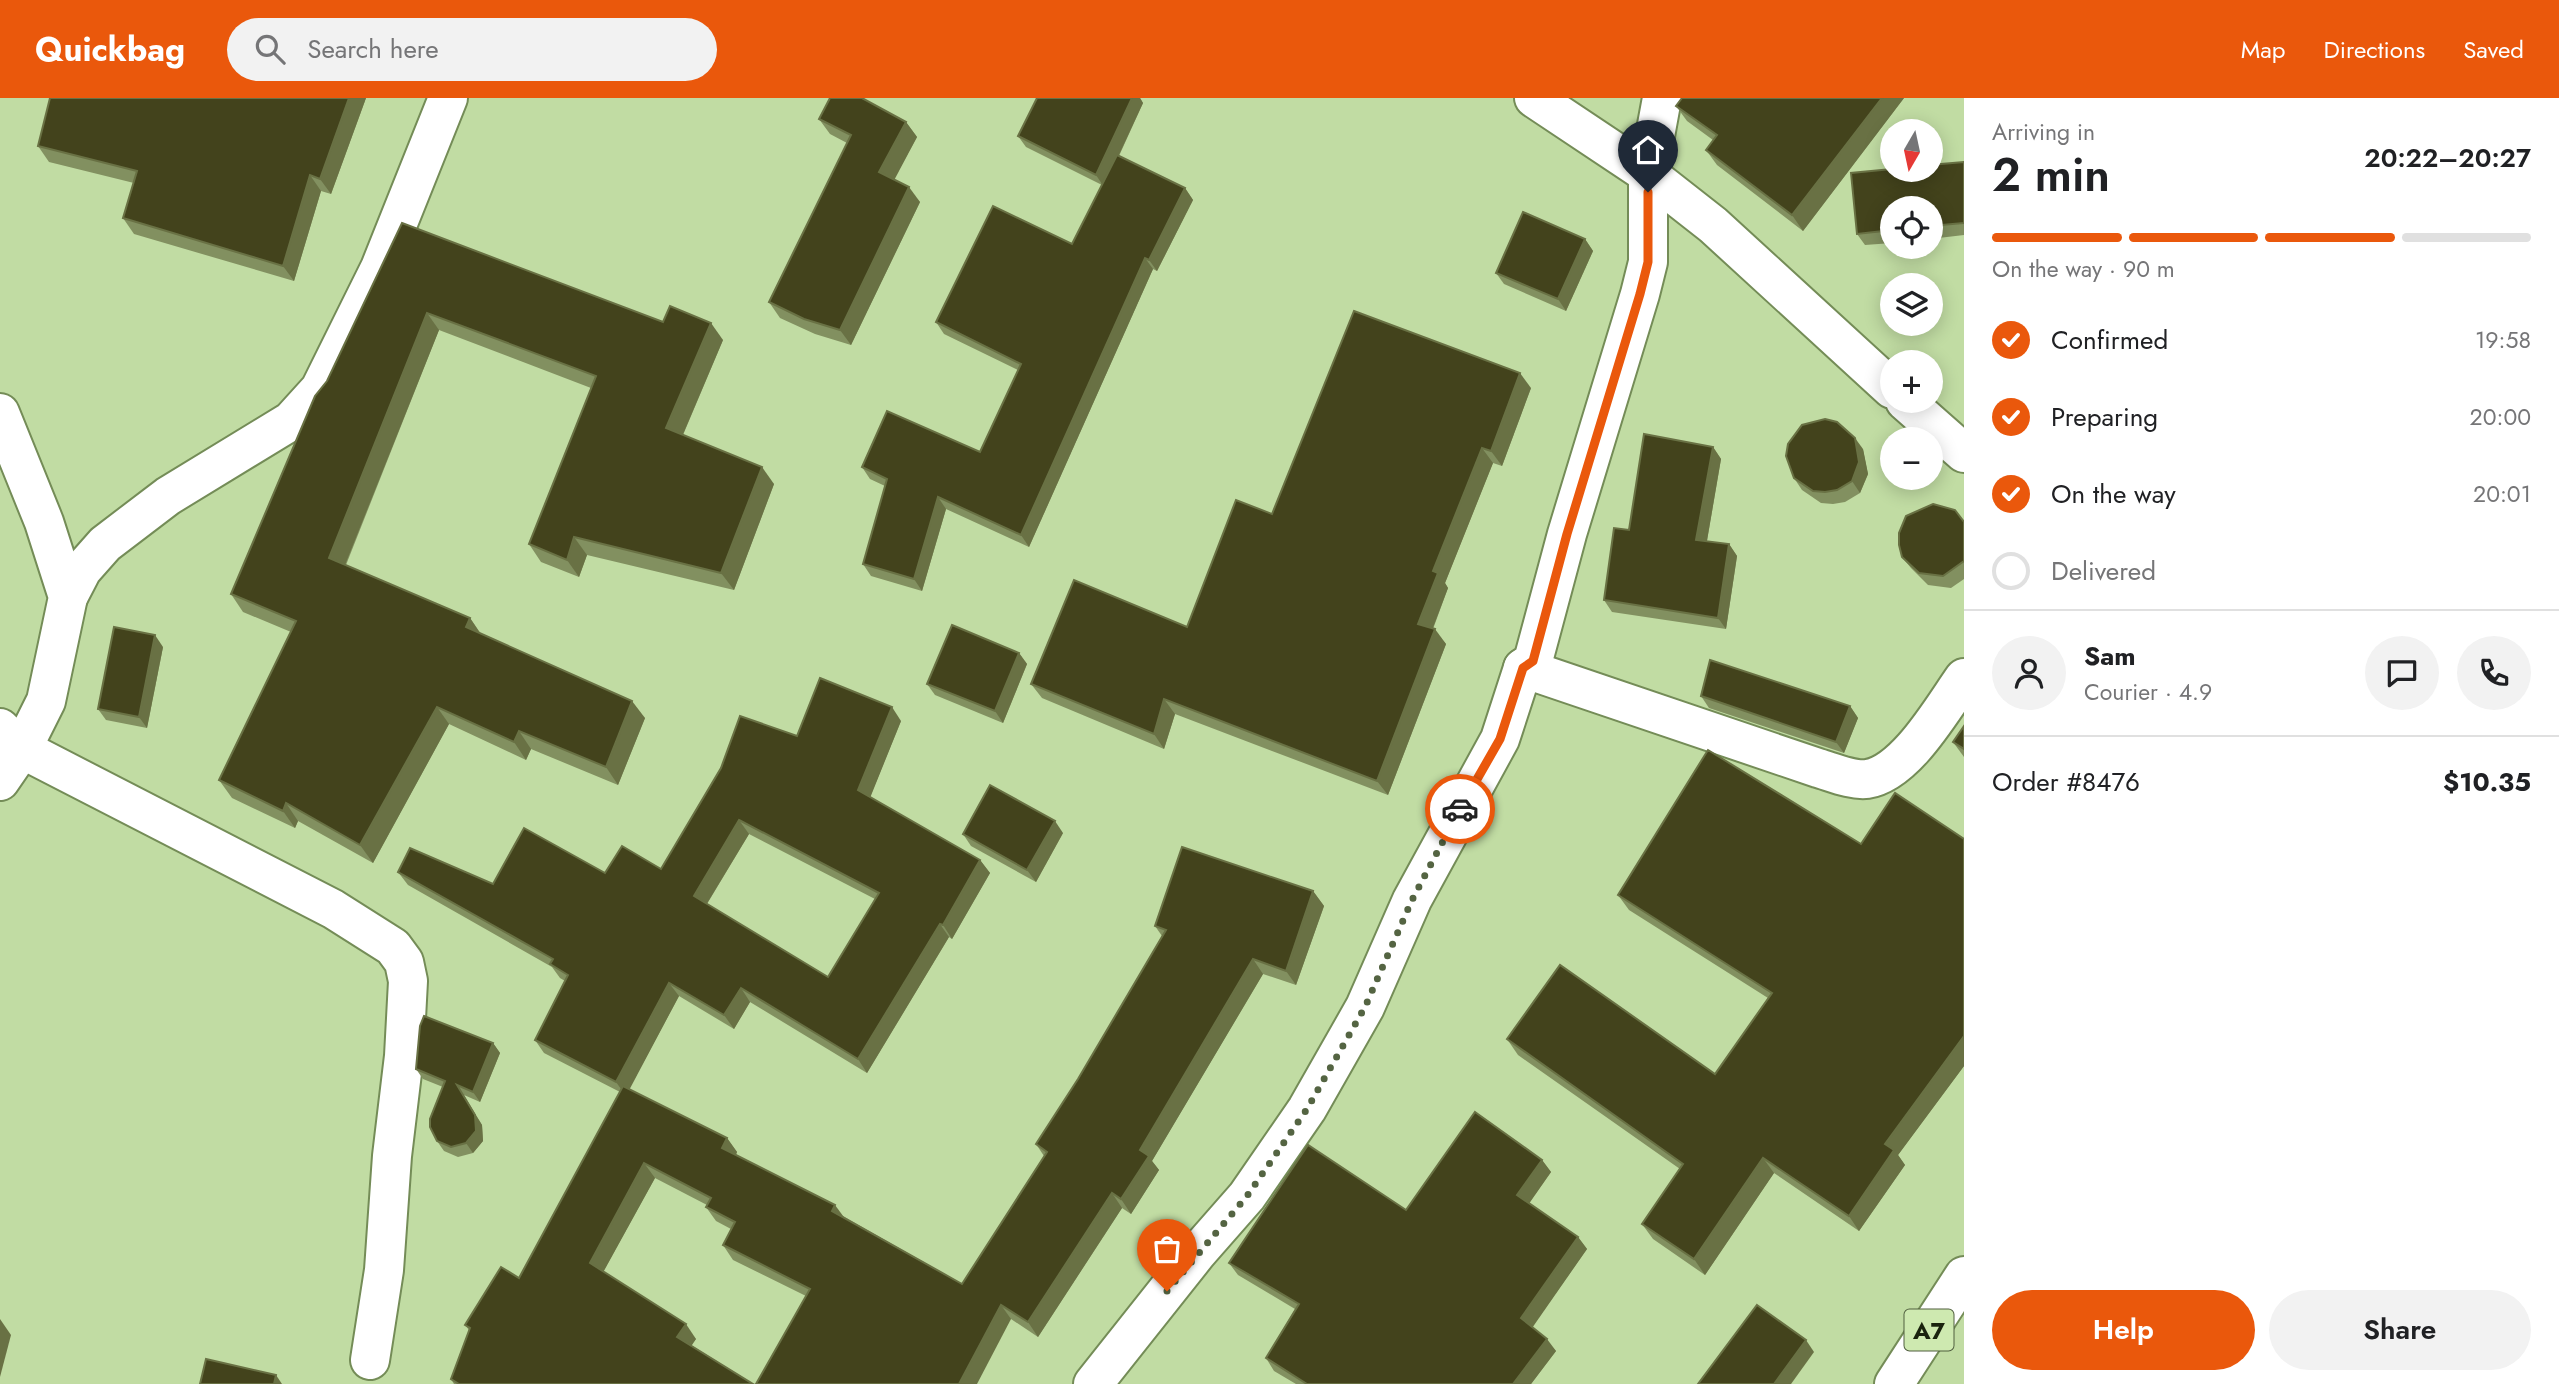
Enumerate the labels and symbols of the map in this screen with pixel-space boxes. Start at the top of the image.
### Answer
north arrow [1880,119,1942,182]
pin [1618,120,1678,192]
courier [1425,774,1495,844]
pin [1137,1219,1197,1291]
road number: A7 [1904,1310,1954,1350]

